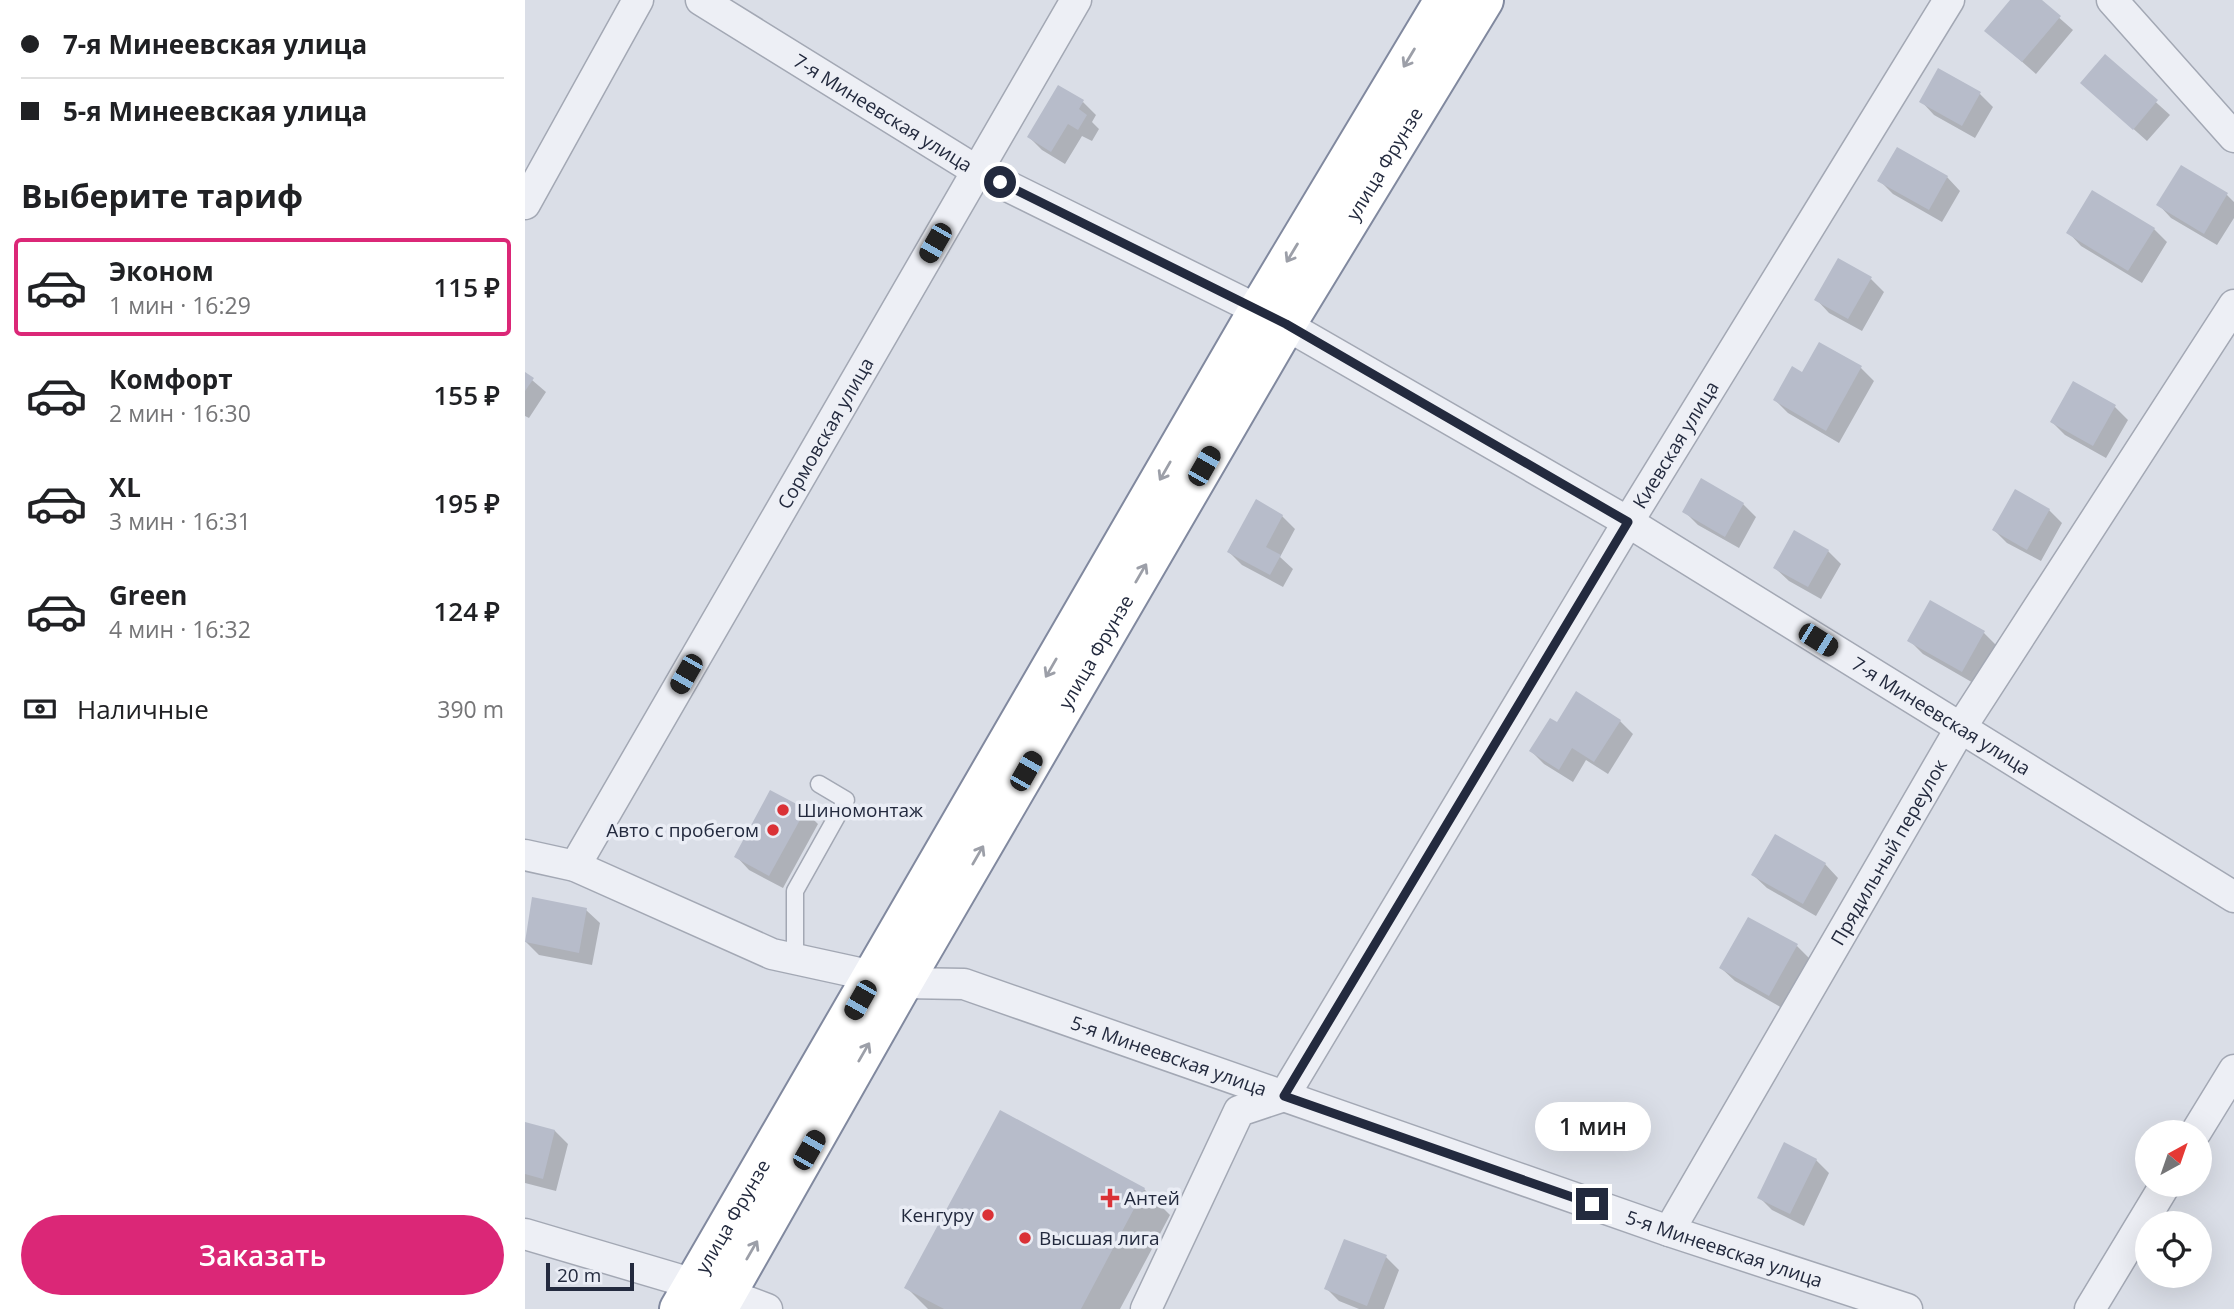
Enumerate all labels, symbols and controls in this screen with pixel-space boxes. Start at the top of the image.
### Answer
text: 7-я Минеевская улица [63,26,367,62]
street label: 7-я Минеевская улица [789,47,977,178]
one-way arrow [1402,48,1416,68]
text: 5-я Минеевская улица [63,93,367,129]
street label: улица Фрунзе [1340,102,1429,225]
route start [984,166,1016,198]
text: Выберите тариф [21,174,303,217]
car [916,220,955,266]
one-way arrow [1284,243,1298,263]
text: Эконом [109,253,214,289]
icon: car [25,256,88,319]
text: 115 ₽ [434,269,500,305]
text: 1 мин · 16:29 [109,289,251,321]
street label: Сормовская улица [771,353,880,514]
text: Комфорт [109,361,233,397]
icon: car [25,364,88,427]
street label: Киевская улица [1626,376,1725,513]
text: 155 ₽ [434,377,500,413]
text: 2 мин · 16:30 [109,397,251,429]
car [1185,443,1224,489]
one-way arrow [1158,460,1171,481]
text: XL [109,469,141,505]
icon: car [25,472,88,535]
text: 195 ₽ [434,485,500,521]
text: 3 мин · 16:31 [109,505,251,537]
one-way arrow [1135,564,1149,584]
text: Green [109,577,187,613]
icon: car [25,580,88,643]
street label: улица Фрунзе [1052,590,1139,714]
text: 124 ₽ [434,593,500,629]
text: 4 мин · 16:32 [109,613,251,645]
car [1795,620,1842,660]
car [667,651,706,697]
street label: 7-я Минеевская улица [1847,651,2036,781]
one-way arrow [1044,658,1058,678]
icon: cash [21,690,59,728]
text: Наличные [77,691,209,727]
text: 390 m [437,693,504,725]
car [1007,748,1046,794]
street label: Прядильный переулок [1824,754,1953,950]
place label: Шиномонтаж [797,797,923,823]
marker: Шиномонтаж [775,802,791,818]
place label: Авто с пробегом [606,817,759,843]
marker: Авто с пробегом [765,822,781,838]
one-way arrow [971,845,985,865]
car [841,977,880,1023]
street label: 5-я Минеевская улица [1067,1009,1270,1102]
one-way arrow [858,1042,871,1063]
callout: 1 мин [1534,1102,1650,1152]
text: 1 мин [1559,1110,1627,1142]
north arrow [2135,1120,2212,1197]
map controls [2135,1120,2212,1288]
car [790,1127,829,1173]
street label: улица Фрунзе [689,1154,776,1278]
place label: Антей [1124,1185,1180,1211]
route end [1576,1188,1608,1220]
marker: Антей [1102,1190,1118,1206]
place label: Кенгуру [901,1202,974,1228]
street label: 5-я Минеевская улица [1622,1204,1826,1293]
marker: Кенгуру [980,1207,996,1223]
button: locate [2135,1211,2212,1288]
button: Заказать [21,1215,504,1295]
place label: Высшая лига [1039,1225,1160,1251]
marker: Высшая лига [1017,1230,1033,1246]
one-way arrow [746,1240,759,1261]
scale bar [546,1260,633,1292]
text: 20 m [557,1262,601,1288]

